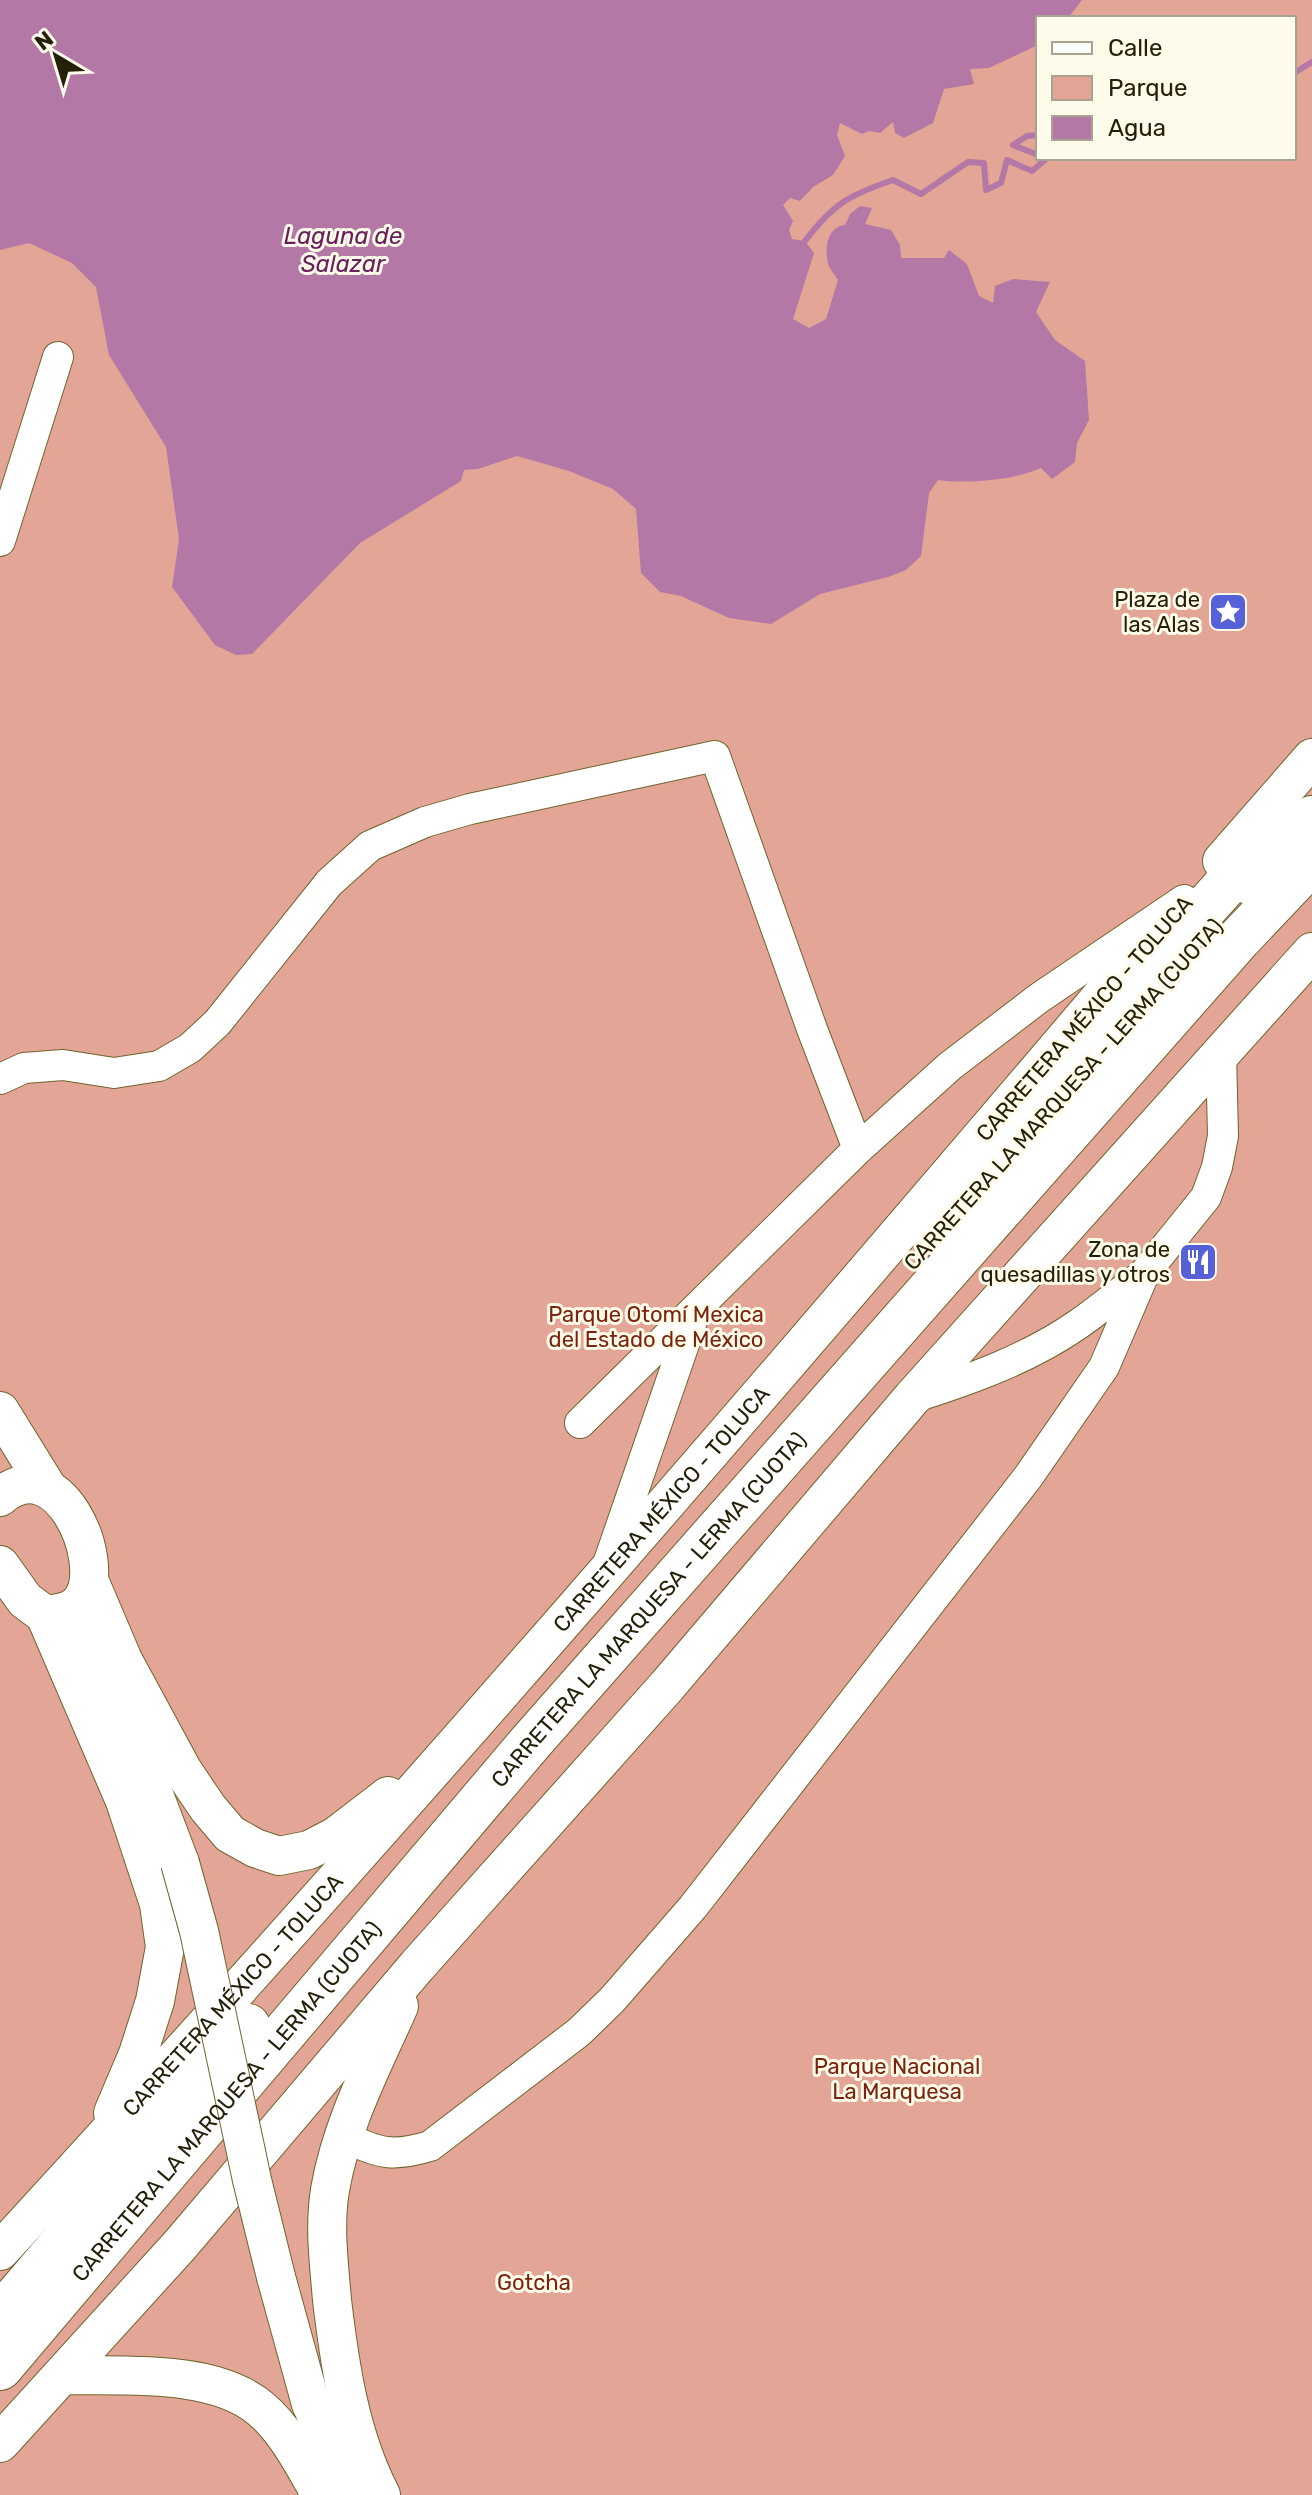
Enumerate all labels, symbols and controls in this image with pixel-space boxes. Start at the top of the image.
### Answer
north arrow [16,16,96,96]
legend [1036,16,1296,160]
text: N [29,25,59,56]
text: Calle [1108,34,1162,62]
text: Parque [1108,74,1187,102]
text: Agua [1108,114,1166,142]
water label: Laguna de Salazar [284,222,402,278]
place label: Plaza de las Alas [1114,586,1200,638]
place icon: Plaza de las Alas [1207,591,1249,633]
street label: CARRETERA MÉXICO - TOLUCA [970,890,1199,1147]
street label: CARRETERA LA MARQUESA - LERMA (CUOTA) [898,913,1229,1276]
place label: Zona de quesadillas y otros [981,1236,1170,1288]
restaurant icon: Zona de quesadillas y otros [1177,1241,1219,1283]
park label: Parque Otomí Mexica del Estado de México [548,1301,764,1353]
street label: CARRETERA MÉXICO - TOLUCA [547,1380,776,1638]
street label: CARRETERA LA MARQUESA - LERMA (CUOTA) [485,1426,812,1793]
street label: CARRETERA MÉXICO - TOLUCA [117,1868,349,2122]
street label: CARRETERA LA MARQUESA - LERMA (CUOTA) [66,1916,387,2287]
park label: Parque Nacional La Marquesa [814,2053,980,2105]
park label: Gotcha [497,2269,571,2296]

